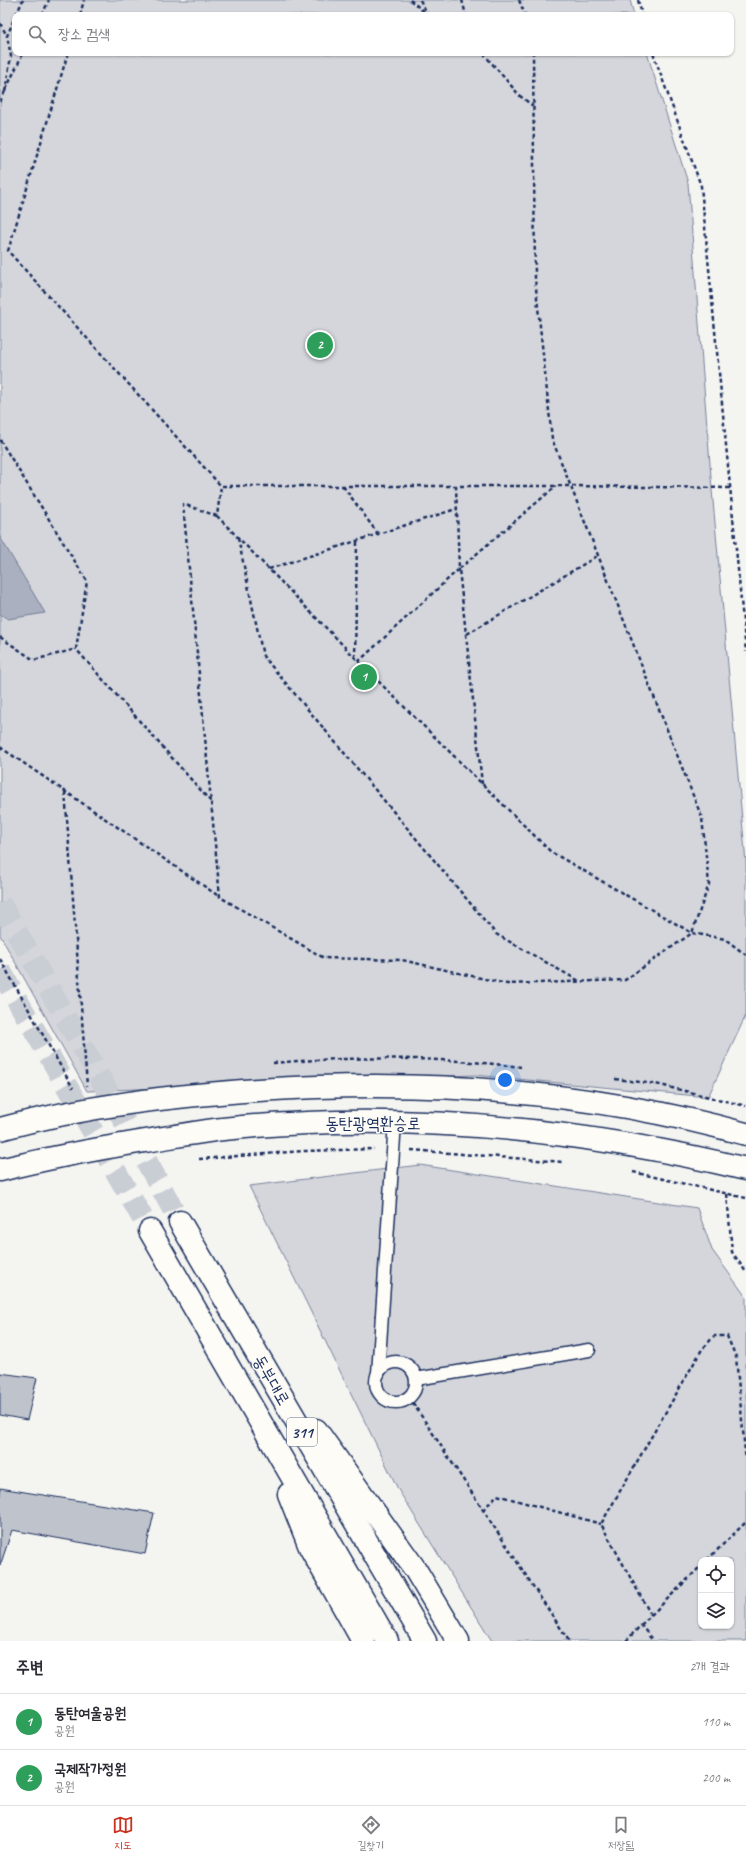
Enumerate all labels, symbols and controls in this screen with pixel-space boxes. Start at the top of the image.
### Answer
search box [12,12,734,56]
icon: search [26,23,48,45]
text: 장소 검색 [58,25,110,44]
pin: 2 [307,330,333,360]
pin: 1 [351,662,377,692]
your location [495,1070,515,1090]
street label: 동탄광역환승로 [325,1113,421,1134]
street label: 동부대로 [249,1351,294,1409]
road number: 311 [287,1418,317,1446]
map controls [698,1557,734,1629]
button: locate [698,1557,734,1593]
button: layers [698,1593,734,1629]
text: 주변 [16,1657,43,1678]
text: 2개 결과 [690,1659,730,1675]
text: 동탄여울공원 [54,1704,126,1723]
text: 1 [26,1714,32,1730]
text: 110 m [702,1714,730,1730]
text: 공원 [54,1723,75,1739]
text: 국제작가정원 [54,1760,126,1779]
text: 2 [26,1770,32,1786]
text: 200 m [702,1770,730,1786]
text: 공원 [54,1779,75,1795]
tab: 지도 [112,1814,134,1853]
tab: 길찾기 [357,1814,384,1853]
tab: 저장됨 [608,1814,634,1853]

